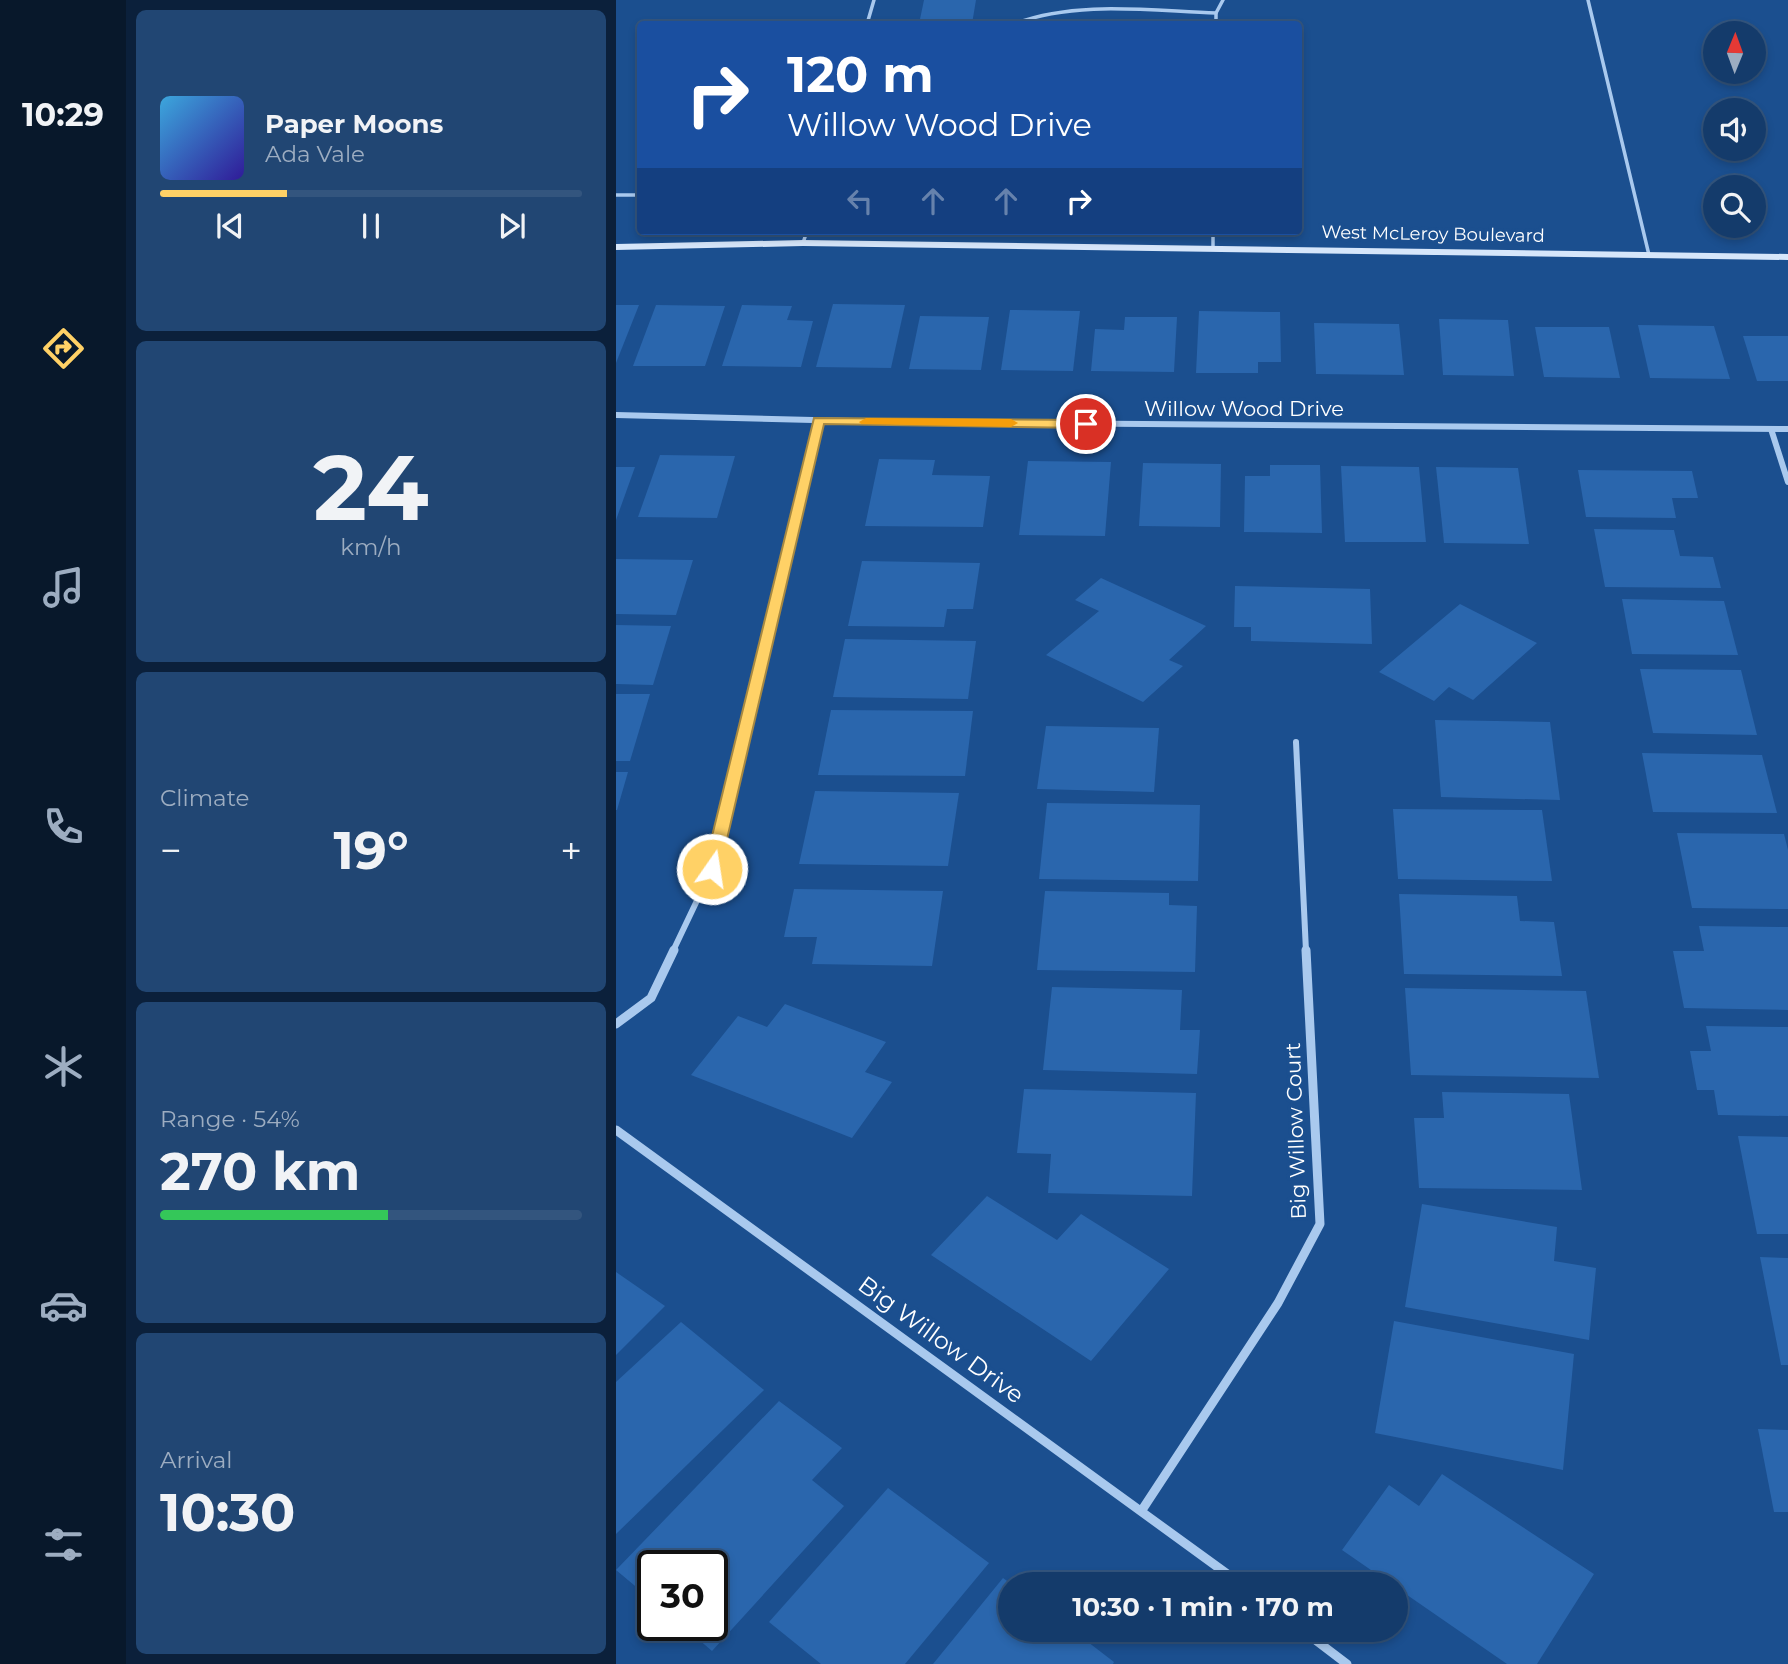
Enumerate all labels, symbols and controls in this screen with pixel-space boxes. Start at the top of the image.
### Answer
north arrow [1703,21,1766,84]
map controls [1703,21,1766,238]
text: 120 m [787,45,934,104]
icon: right [672,49,763,140]
text: 10:29 [22,95,104,134]
button: sound [1703,98,1766,161]
text: Willow Wood Drive [787,105,1092,144]
text: Paper Moons [265,108,443,140]
text: Ada Vale [265,140,365,168]
button: search [1703,175,1766,238]
icon: left [841,182,879,220]
icon: ahead [914,182,952,220]
icon: ahead [987,182,1025,220]
icon: right [1060,182,1098,220]
icon: previous [211,207,249,245]
icon: pause [352,207,390,245]
icon: next [493,207,531,245]
street label: West McLeroy Boulevard [1321,221,1545,247]
icon: directions [39,324,88,373]
pin [1056,394,1116,454]
street label: Willow Wood Drive [1144,396,1344,421]
icon: arrive [1067,405,1105,443]
text: 24 [313,432,429,543]
text: km/h [340,533,402,561]
icon: music [39,563,88,612]
text: Climate [160,784,249,812]
icon: phone [39,802,88,851]
text: 19° [333,819,409,882]
text: − [160,827,182,874]
text: + [560,827,582,874]
position arrow [675,832,749,906]
icon: climate [39,1042,88,1091]
street label: Big Willow Court [1280,1042,1311,1220]
text: Range · 54% [160,1105,300,1133]
text: 270 km [160,1140,360,1203]
street label: Big Willow Drive [853,1270,1030,1409]
icon: car [39,1281,88,1330]
text: Arrival [160,1446,233,1474]
text: 10:30 [160,1481,295,1544]
icon: filters [39,1520,88,1569]
speed limit sign: 30 [637,1550,728,1641]
text: 10:30 · 1 min · 170 m [1072,1591,1334,1623]

